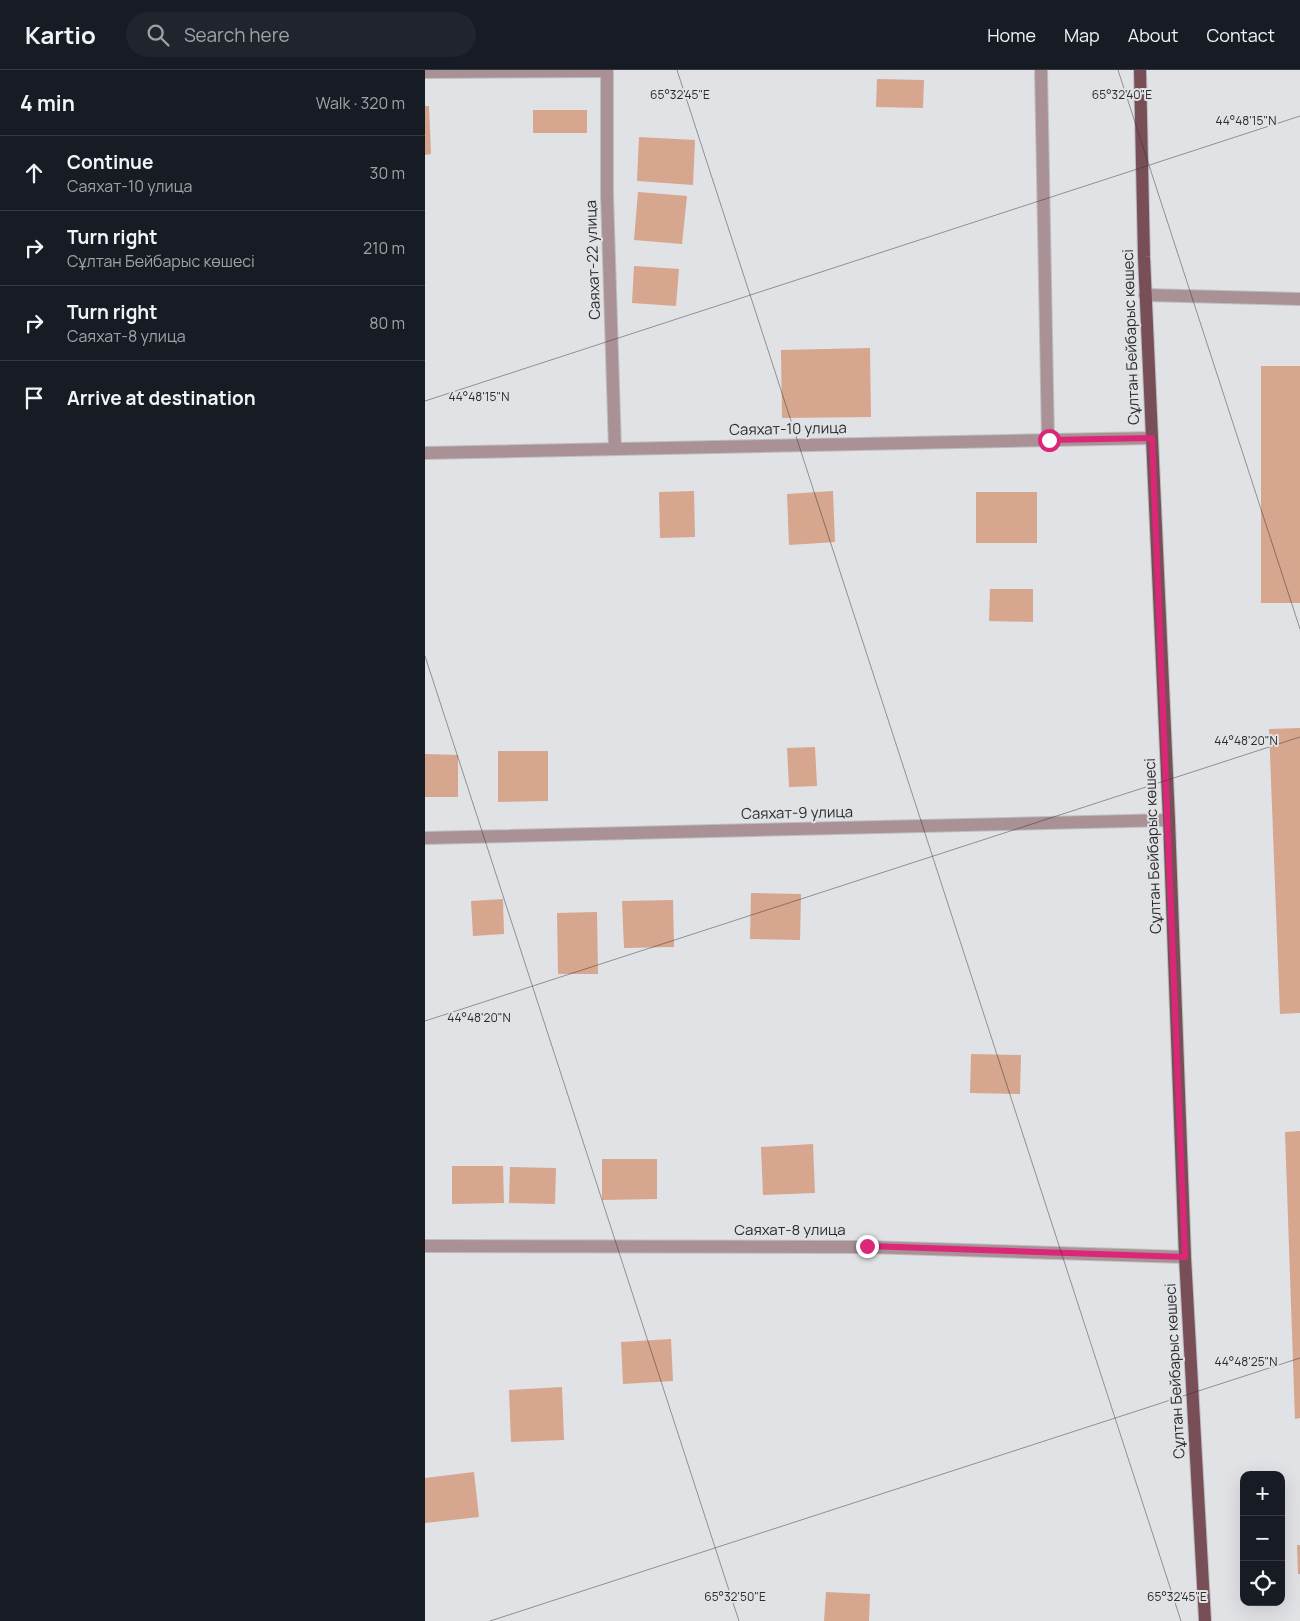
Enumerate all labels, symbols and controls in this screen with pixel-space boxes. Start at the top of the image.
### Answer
search box [126,12,476,57]
text: Kartio [25,18,96,51]
icon: search [144,21,172,49]
text: Search here [184,22,290,48]
text: Home [987,23,1036,47]
text: Map [1064,23,1100,47]
text: About [1128,23,1178,47]
text: Contact [1206,23,1275,47]
text: 65°32'45"E [650,86,710,103]
text: 65°32'40"E [1092,86,1152,103]
text: 4 min [20,89,75,117]
text: Walk · 320 m [316,92,405,114]
text: 44°48'15"N [1216,112,1276,129]
text: Continue [67,149,153,175]
icon: ahead [20,159,48,187]
text: 30 m [370,162,405,184]
text: Саяхат-10 улица [67,175,192,197]
street label: Саяхат-22 улица [580,200,605,320]
text: Turn right [67,224,157,250]
icon: right [20,234,48,262]
text: 210 m [363,237,405,259]
street label: Сұлтан Бейбарыс көшесі [1117,249,1144,425]
text: Сұлтан Бейбарыс көшесі [67,250,255,272]
text: Turn right [67,299,157,325]
icon: right [20,309,48,337]
text: 80 m [369,312,405,334]
text: Саяхат-8 улица [67,325,186,347]
icon: arrive [20,384,48,412]
text: Arrive at destination [67,385,256,411]
text: 44°48'15"N [449,388,509,405]
street label: Саяхат-10 улица [729,417,847,440]
route start [1038,429,1061,452]
text: 44°48'20"N [1214,732,1278,749]
street label: Сұлтан Бейбарыс көшесі [1139,758,1166,934]
street label: Саяхат-9 улица [741,801,853,824]
text: 44°48'20"N [447,1009,511,1026]
street label: Саяхат-8 улица [734,1219,846,1240]
route end [856,1235,879,1258]
street label: Сұлтан Бейбарыс көшесі [1159,1283,1190,1459]
text: 44°48'25"N [1215,1353,1277,1370]
map controls [1240,1471,1285,1606]
button: + [1240,1471,1285,1516]
button: − [1240,1516,1285,1561]
button: locate [1240,1561,1285,1606]
text: 65°32'50"E [704,1588,766,1605]
text: 65°32'45"E [1147,1588,1207,1605]

